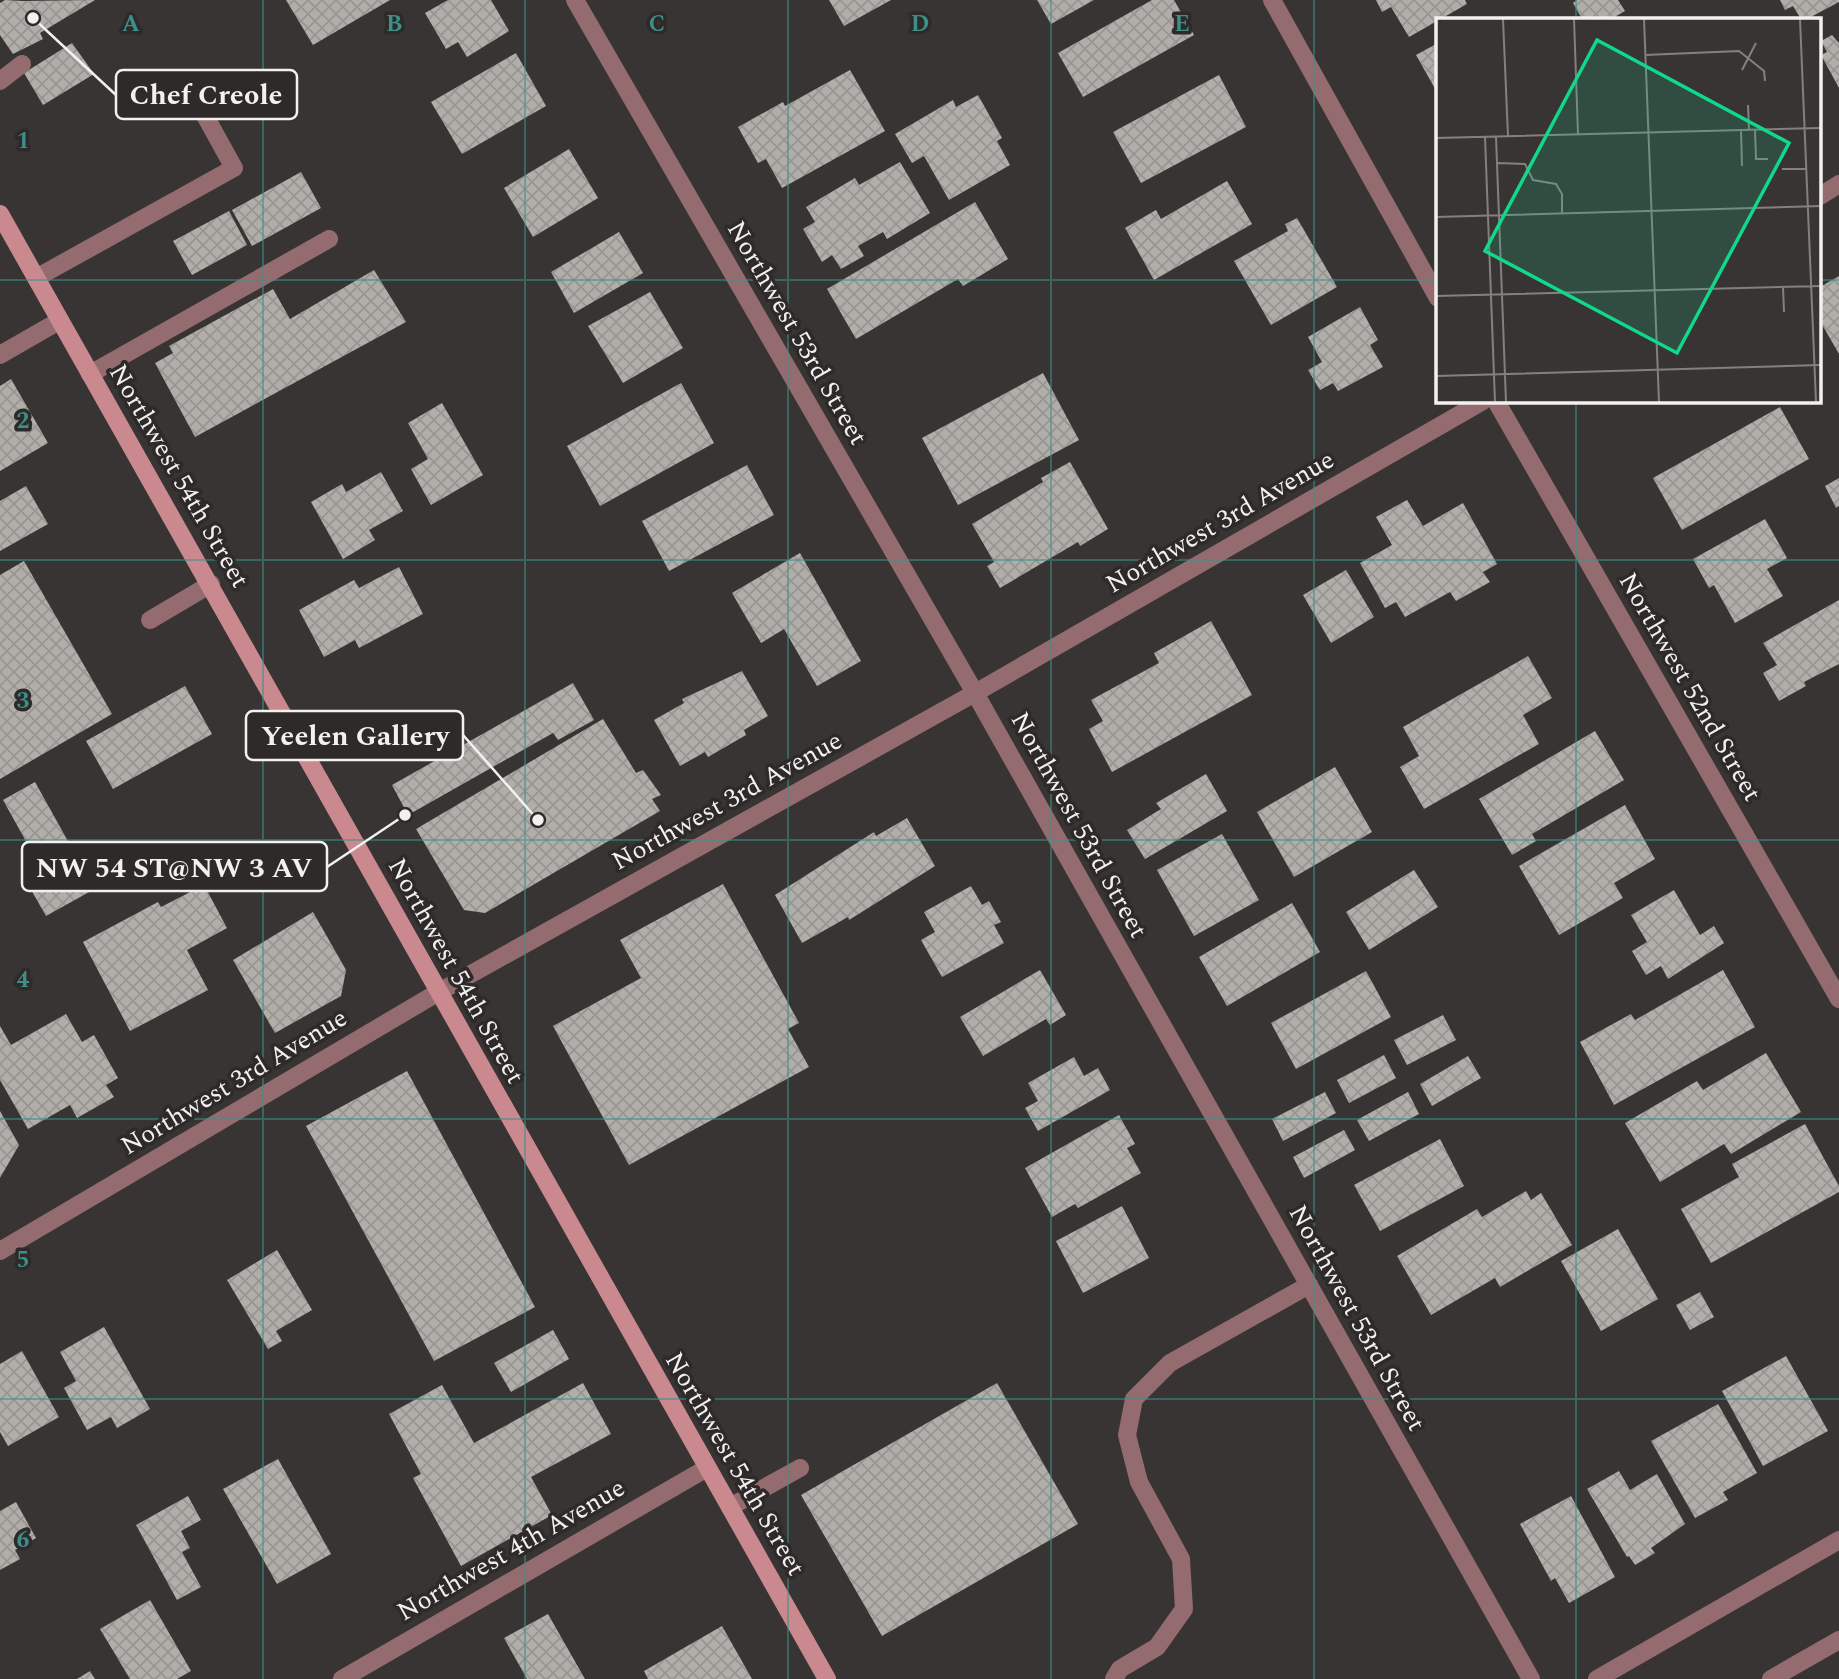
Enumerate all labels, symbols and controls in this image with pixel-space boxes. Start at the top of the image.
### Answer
text: A [122,7,140,42]
text: B [386,7,402,42]
text: C [649,7,665,42]
text: D [911,7,929,42]
text: E [1174,7,1190,42]
inset map [1436,18,1822,402]
callout: Chef Creole [116,70,297,119]
text: Chef Creole [130,74,282,117]
text: 1 [17,124,29,159]
street label: Northwest 53rd Street [716,213,878,453]
street label: Northwest 54th Street [98,356,260,596]
text: 2 [17,404,30,439]
street label: Northwest 3rd Avenue [1098,440,1342,604]
street label: Northwest 52nd Street [1608,565,1772,809]
text: 3 [17,684,30,719]
street label: Northwest 53rd Street [1000,704,1158,946]
callout: Yeelen Gallery [246,711,463,760]
text: Yeelen Gallery [261,715,451,758]
street label: Northwest 3rd Avenue [604,721,850,881]
callout: NW 54 ST@NW 3 AV [22,842,327,891]
text: NW 54 ST@NW 3 AV [36,847,312,890]
street label: Northwest 54th Street [377,851,535,1091]
text: 4 [17,963,30,998]
street label: Northwest 3rd Avenue [113,998,355,1166]
street label: Northwest 53rd Street [1278,1197,1436,1439]
text: 5 [17,1243,29,1278]
street label: Northwest 54th Street [654,1344,816,1584]
street label: Northwest 4th Avenue [389,1468,633,1632]
text: 6 [17,1523,30,1558]

